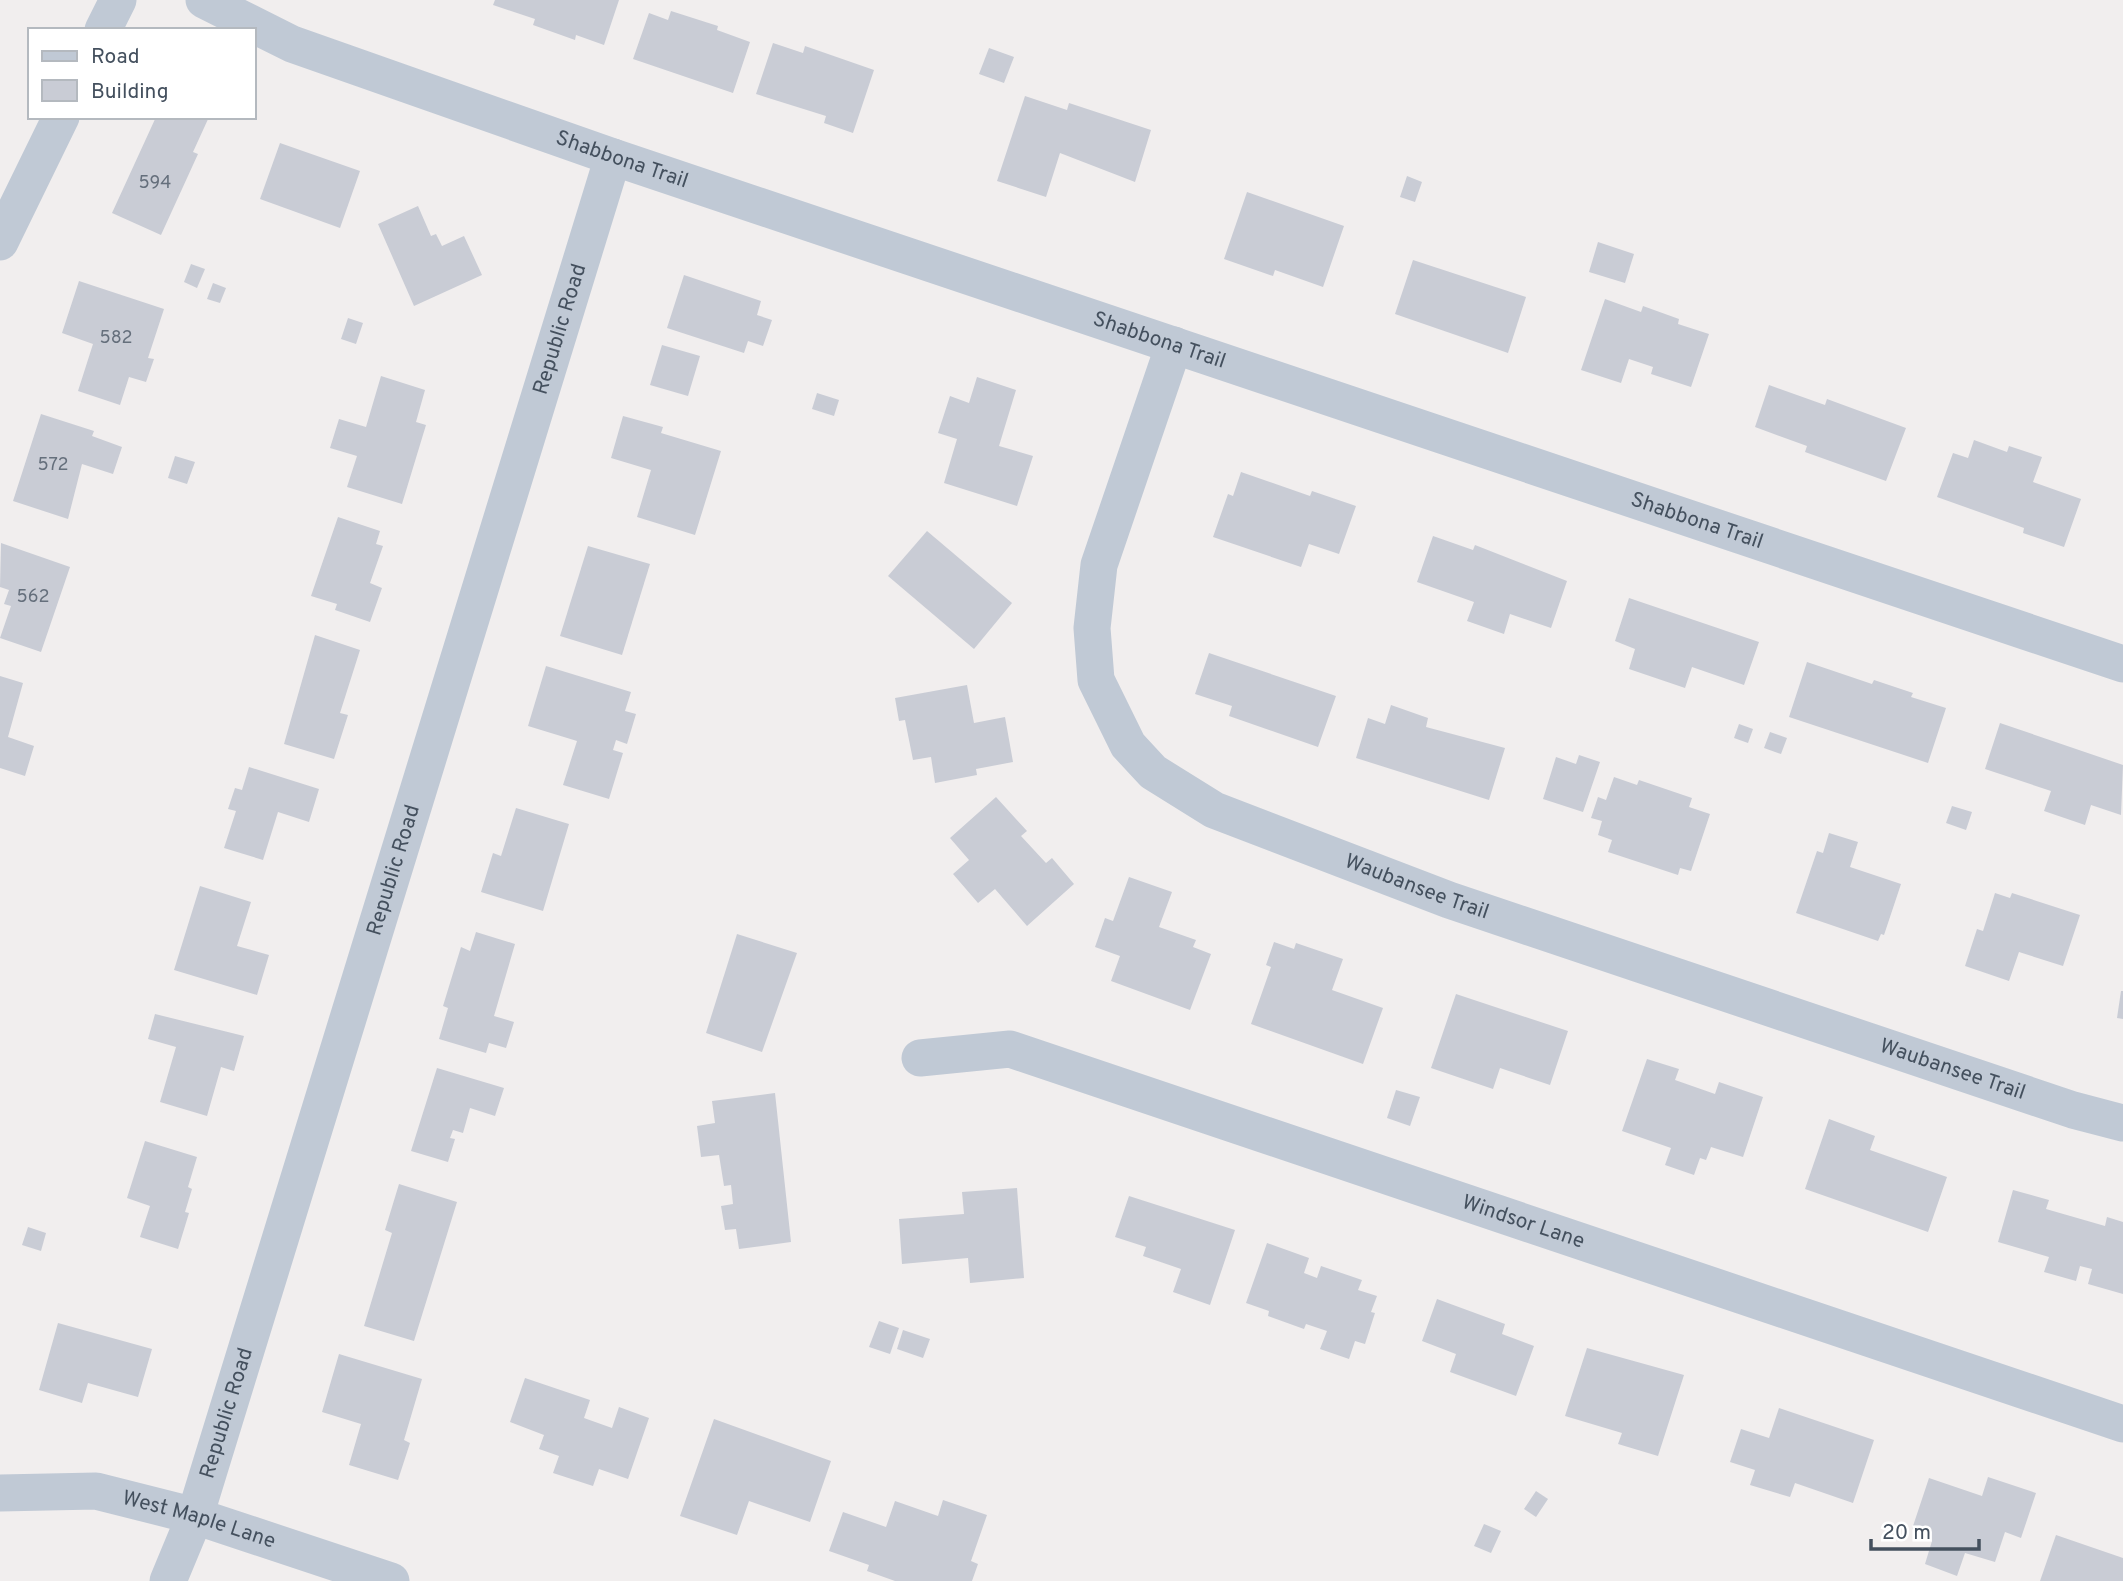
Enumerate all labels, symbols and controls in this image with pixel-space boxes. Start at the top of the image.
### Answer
legend [28,28,256,119]
text: Road [91,44,140,71]
text: Building [91,79,169,106]
street label: Shabbona Trail [552,124,692,195]
house number: 594 [139,172,171,195]
street label: Republic Road [527,261,593,398]
street label: Shabbona Trail [1089,306,1229,375]
house number: 582 [100,327,132,350]
house number: 572 [37,454,69,477]
street label: Shabbona Trail [1627,486,1767,556]
house number: 562 [17,586,49,609]
street label: Republic Road [361,802,426,939]
street label: Waubansee Trail [1341,848,1492,926]
street label: Waubansee Trail [1876,1032,2029,1107]
street label: Windsor Lane [1458,1189,1588,1255]
street label: Republic Road [194,1344,259,1482]
street label: West Maple Lane [120,1485,279,1555]
scale bar [1871,1508,1980,1552]
text: 20 m [1882,1520,1931,1547]

